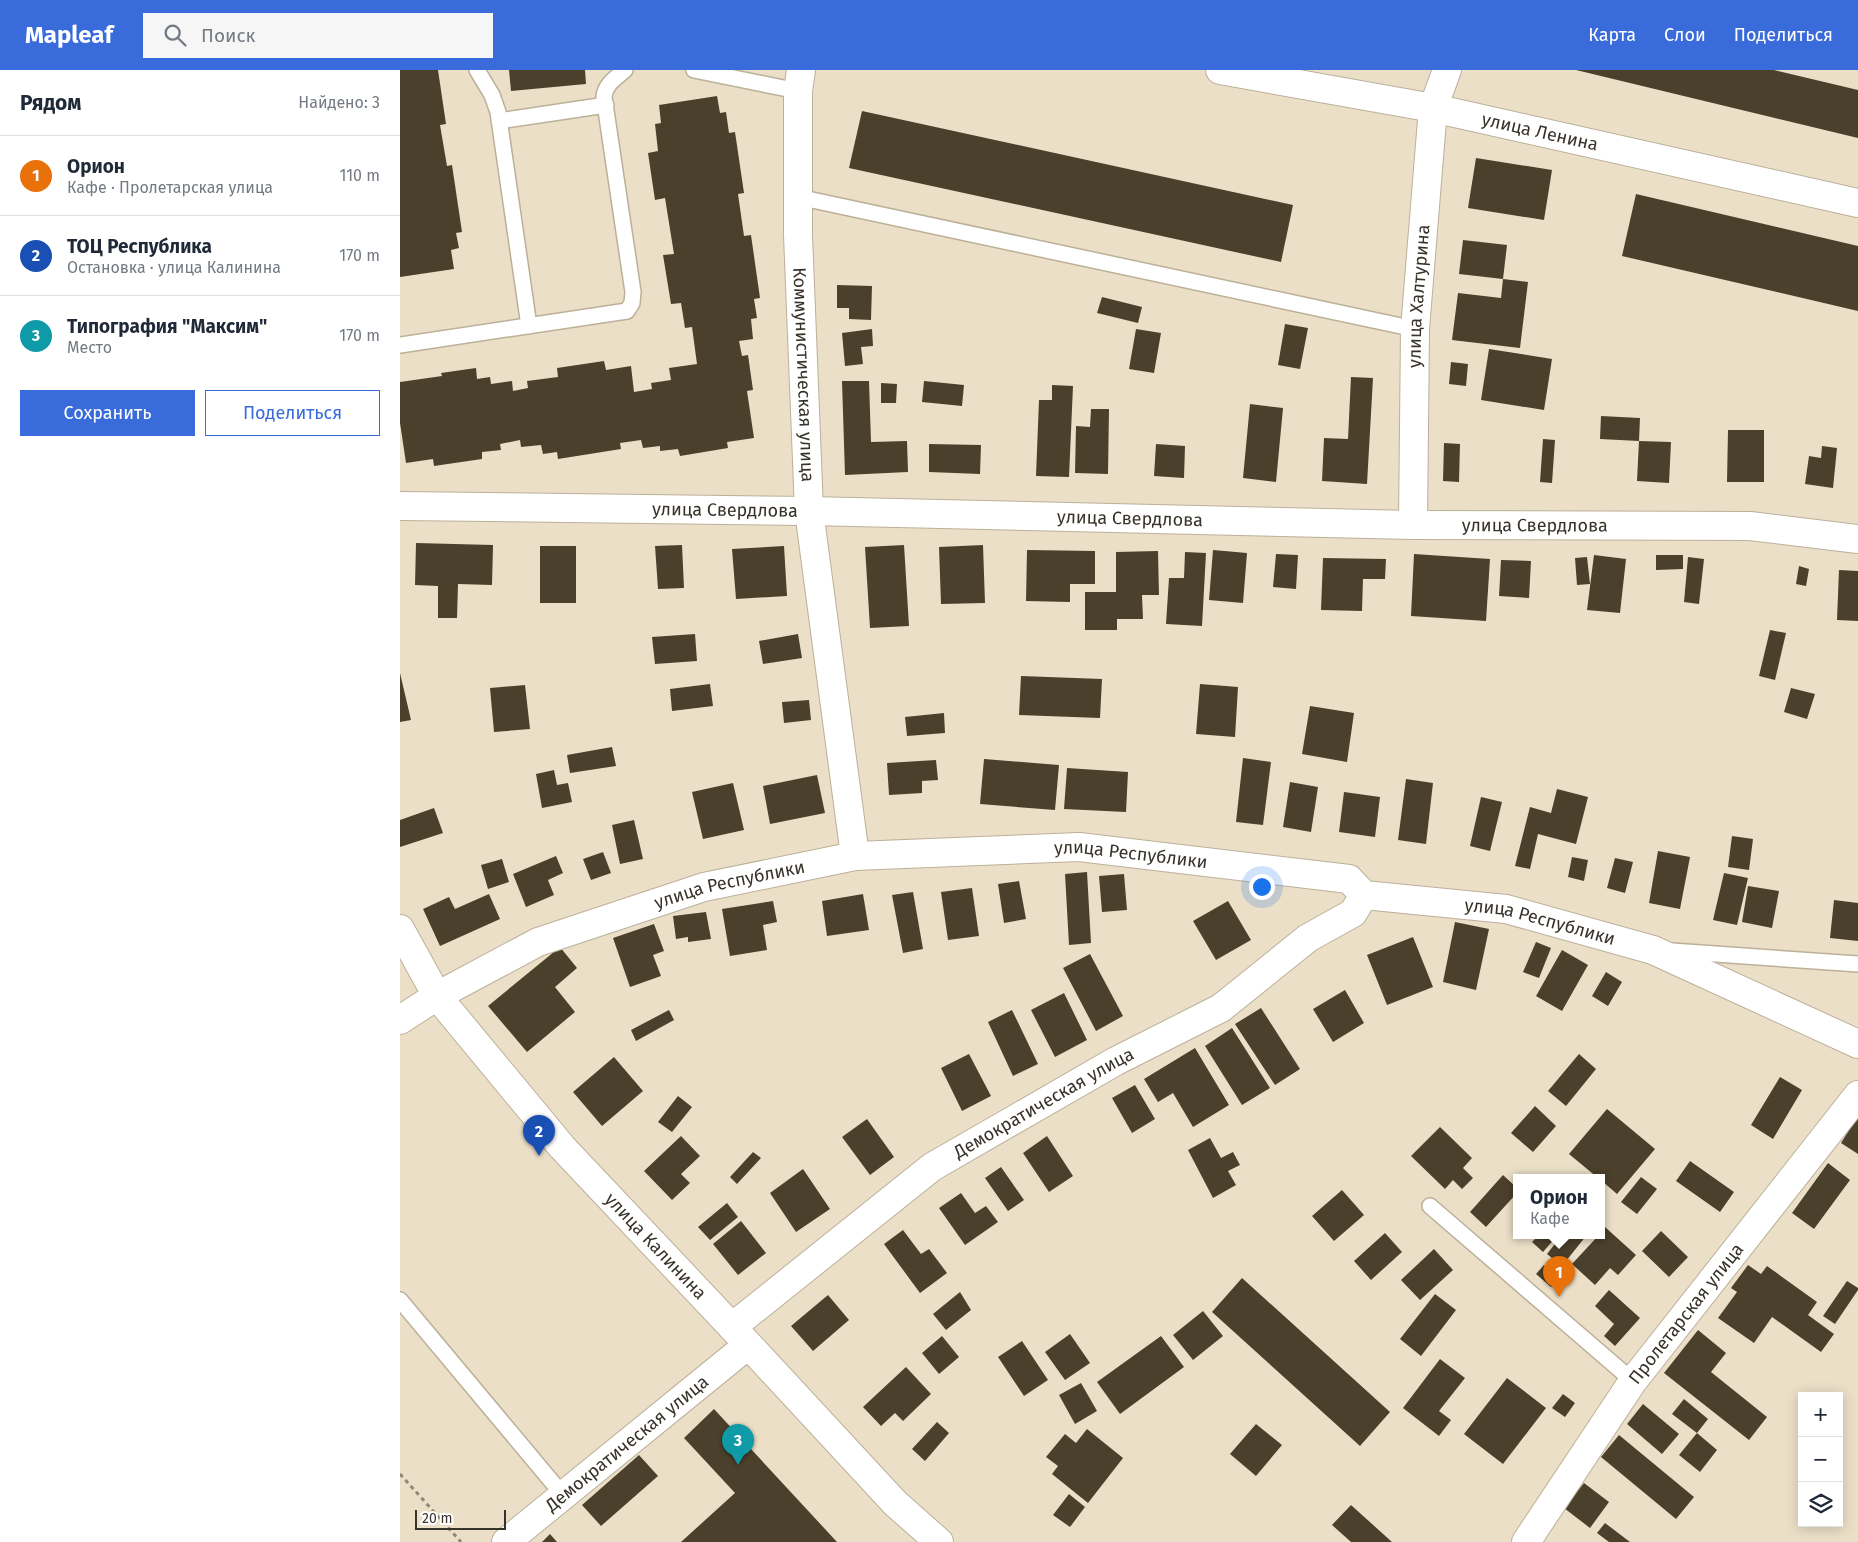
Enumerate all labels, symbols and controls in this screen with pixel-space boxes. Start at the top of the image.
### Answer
search box [143,13,493,58]
text: Mapleaf [25,21,113,49]
icon: search [161,21,189,49]
text: Поиск [201,24,255,47]
text: Карта [1588,24,1636,46]
text: Слои [1664,24,1706,46]
text: Поделиться [1734,24,1833,46]
text: Рядом [20,90,81,116]
text: Найдено: 3 [298,93,380,112]
street label: улица Ленина [1480,108,1600,156]
text: Орион [67,155,125,178]
text: 1 [32,166,40,185]
text: 110 m [339,166,380,185]
text: Кафе · Пролетарская улица [67,178,273,197]
street label: улица Халтурина [1404,224,1434,368]
text: ТОЦ Республика [67,235,212,258]
text: 2 [32,246,40,265]
text: 170 m [339,246,380,265]
text: Остановка · улица Калинина [67,258,281,277]
street label: Коммунистическая улица [788,267,819,483]
text: Типография "Максим" [67,315,267,338]
text: 3 [32,326,40,345]
text: 170 m [339,326,380,345]
text: Место [67,338,112,357]
button: Сохранить [20,390,195,436]
button: Поделиться [205,390,380,436]
street label: улица Свердлова [652,498,798,522]
street label: улица Свердлова [1057,506,1203,531]
street label: улица Свердлова [1462,514,1608,537]
street label: улица Республики [1054,836,1209,873]
street label: улица Республики [651,856,807,914]
your location [1249,874,1275,900]
street label: улица Республики [1464,894,1618,950]
street label: Демократическая улица [949,1043,1137,1164]
pin: 2 [523,1115,555,1156]
popup [1513,1174,1605,1239]
text: Орион [1530,1186,1588,1209]
street label: улица Калинина [600,1188,711,1304]
text: Кафе [1530,1209,1570,1228]
street label: Пролетарская улица [1624,1239,1748,1389]
pin: 1 [1543,1256,1575,1297]
street label: Демократическая улица [540,1371,713,1517]
map controls [1798,1392,1843,1527]
button: + [1798,1392,1843,1437]
pin: 3 [722,1424,754,1465]
button: − [1798,1437,1843,1482]
button: layers [1798,1482,1843,1527]
scale bar [415,1507,506,1530]
text: 20 m [422,1510,452,1527]

